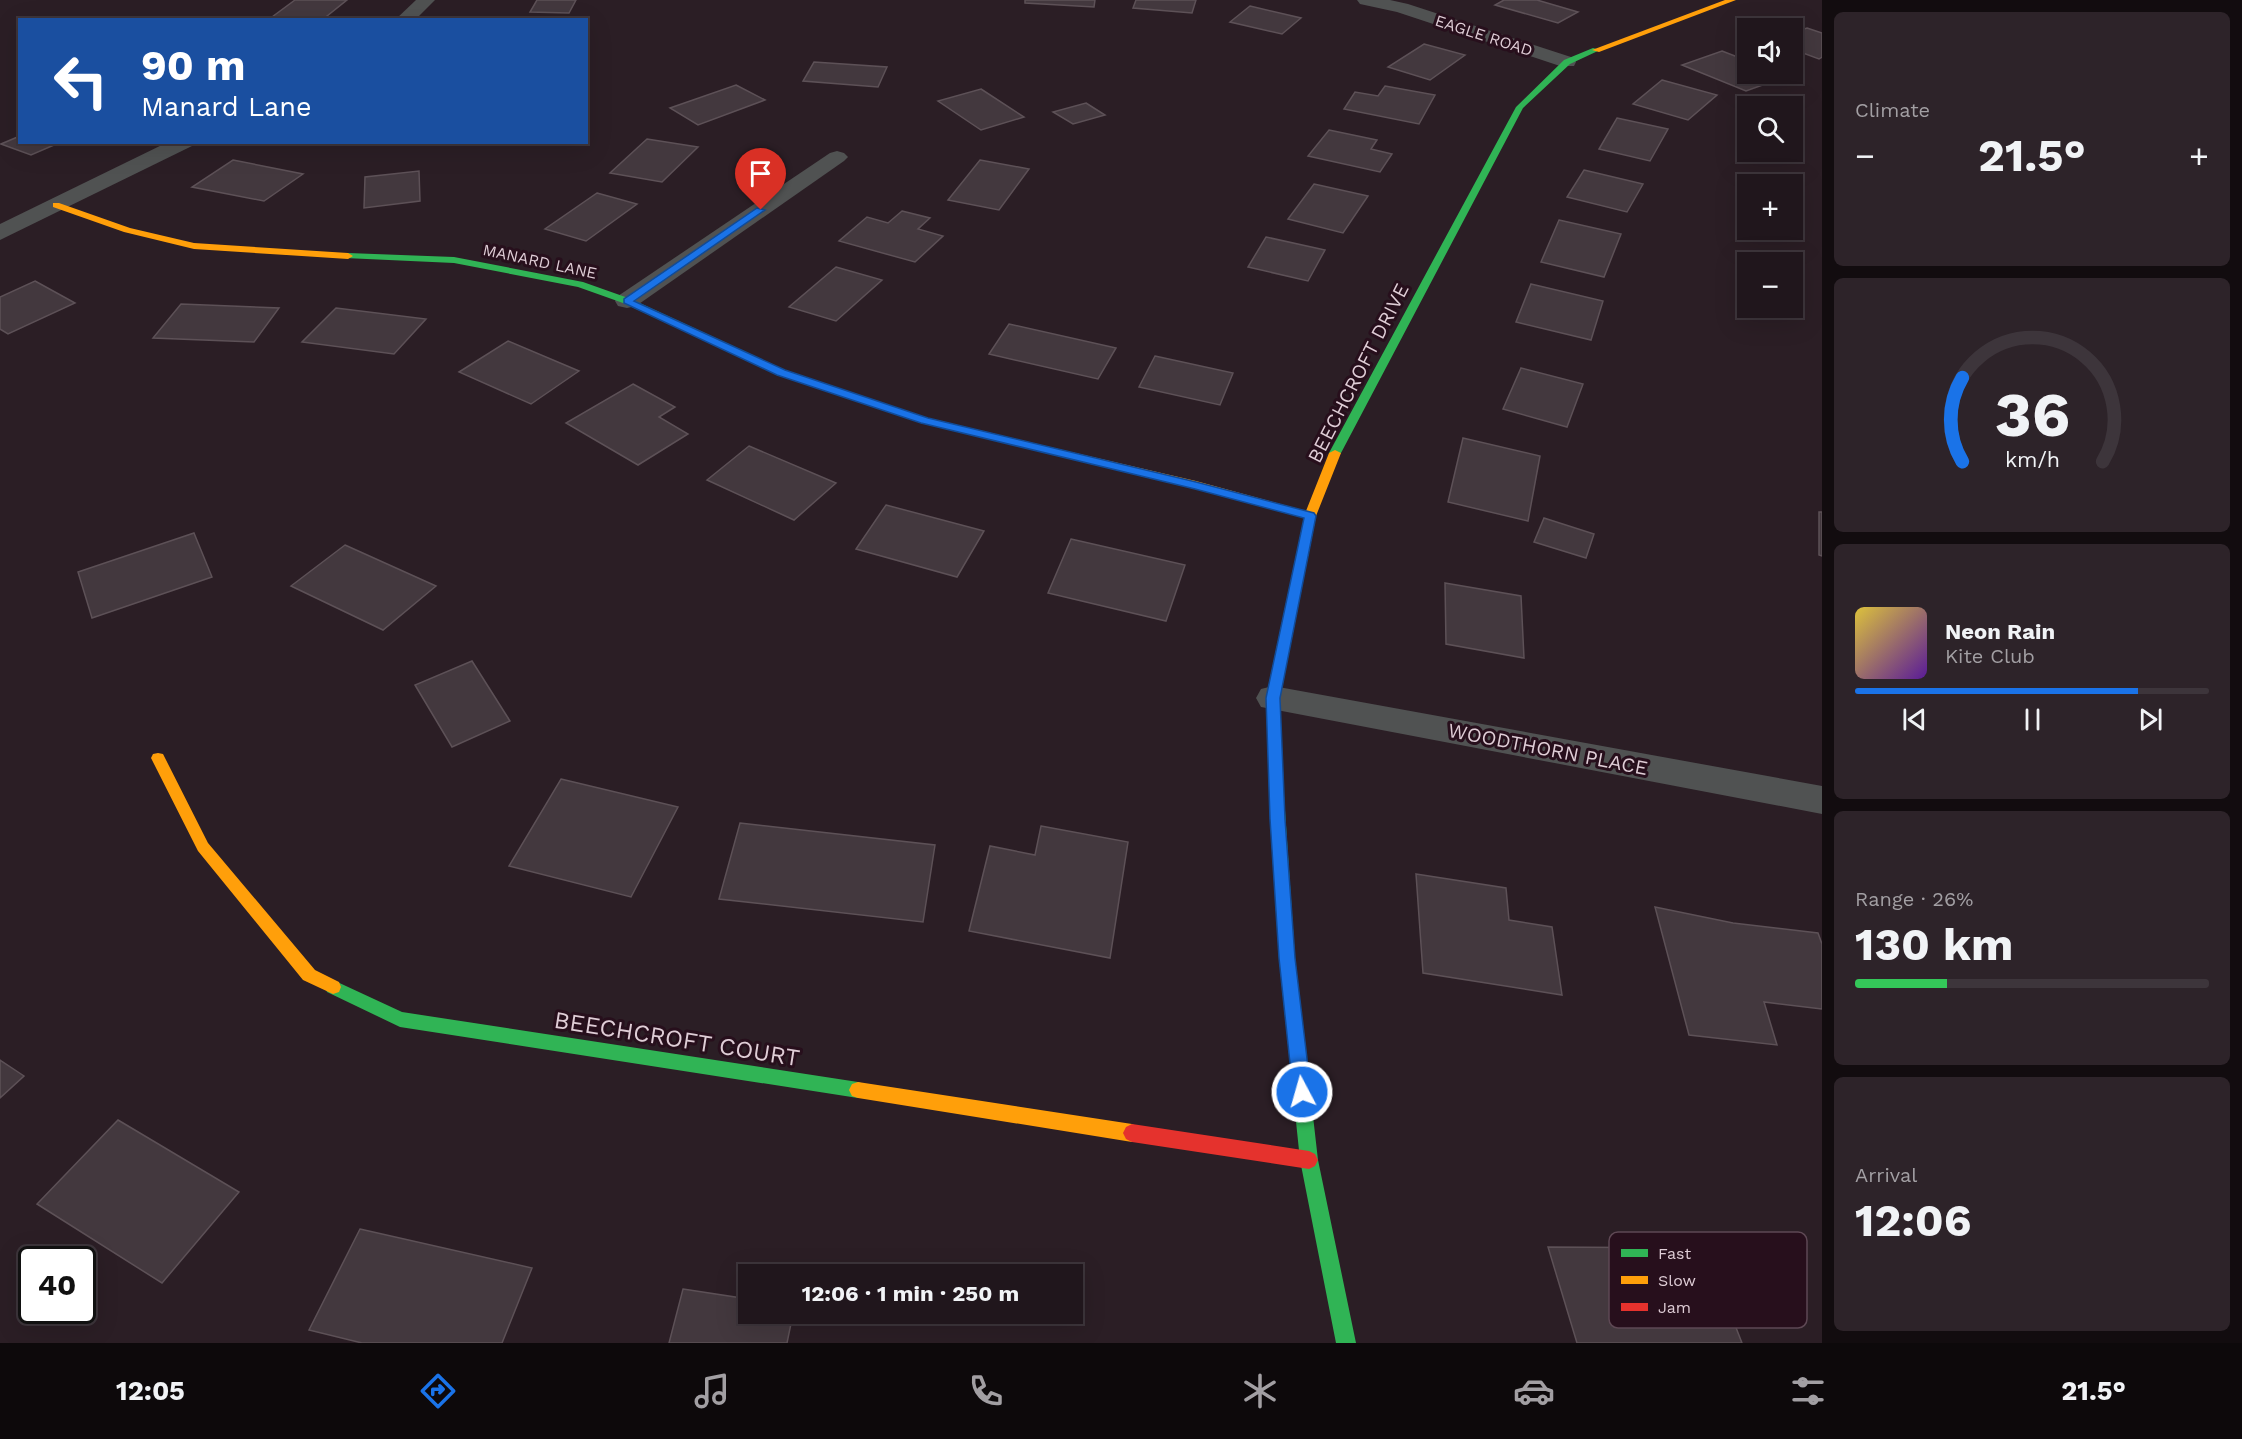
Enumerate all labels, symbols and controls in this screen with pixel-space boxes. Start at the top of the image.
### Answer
street label: EAGLE ROAD [1433,11,1535,60]
map controls [1737,18,1803,318]
button: sound [1737,18,1803,84]
text: 90 m [141,41,245,90]
icon: left [42,42,120,120]
text: Manard Lane [141,91,312,123]
button: search [1737,96,1803,162]
text: Climate [1855,98,1930,122]
text: 21.5° [1978,129,2086,182]
text: − [1855,136,1875,175]
text: + [2189,136,2209,175]
pin [735,148,786,210]
icon: arrive [744,157,777,190]
button: + [1737,174,1803,240]
street label: MANARD LANE [481,240,599,283]
button: − [1737,252,1803,318]
street label: BEECHCROFT DRIVE [1302,279,1414,467]
text: 36 [1994,378,2070,451]
text: km/h [2004,448,2060,473]
text: Neon Rain [1945,619,2055,644]
text: Kite Club [1945,644,2035,668]
icon: previous [1898,703,1931,736]
icon: pause [2016,703,2049,736]
icon: next [2134,703,2167,736]
street label: WOODTHORN PLACE [1446,718,1650,780]
text: Range · 26% [1855,887,1973,911]
text: 130 km [1855,918,2013,971]
street label: BEECHCROFT COURT [552,1006,802,1072]
position arrow [1270,1060,1334,1124]
text: Arrival [1855,1163,1917,1187]
text: 12:06 [1855,1194,1972,1247]
legend [1609,1232,1807,1328]
text: Fast [1658,1244,1691,1263]
speed limit sign: 40 [18,1246,96,1324]
text: Slow [1658,1271,1696,1290]
text: 12:06 · 1 min · 250 m [802,1281,1019,1306]
text: Jam [1658,1298,1691,1317]
icon: directions [417,1370,459,1412]
icon: music [691,1370,733,1412]
icon: phone [965,1370,1007,1412]
icon: climate [1239,1370,1281,1412]
icon: car [1513,1370,1555,1412]
icon: filters [1787,1370,1829,1412]
text: 12:05 [116,1375,185,1407]
text: 21.5° [2061,1375,2126,1407]

